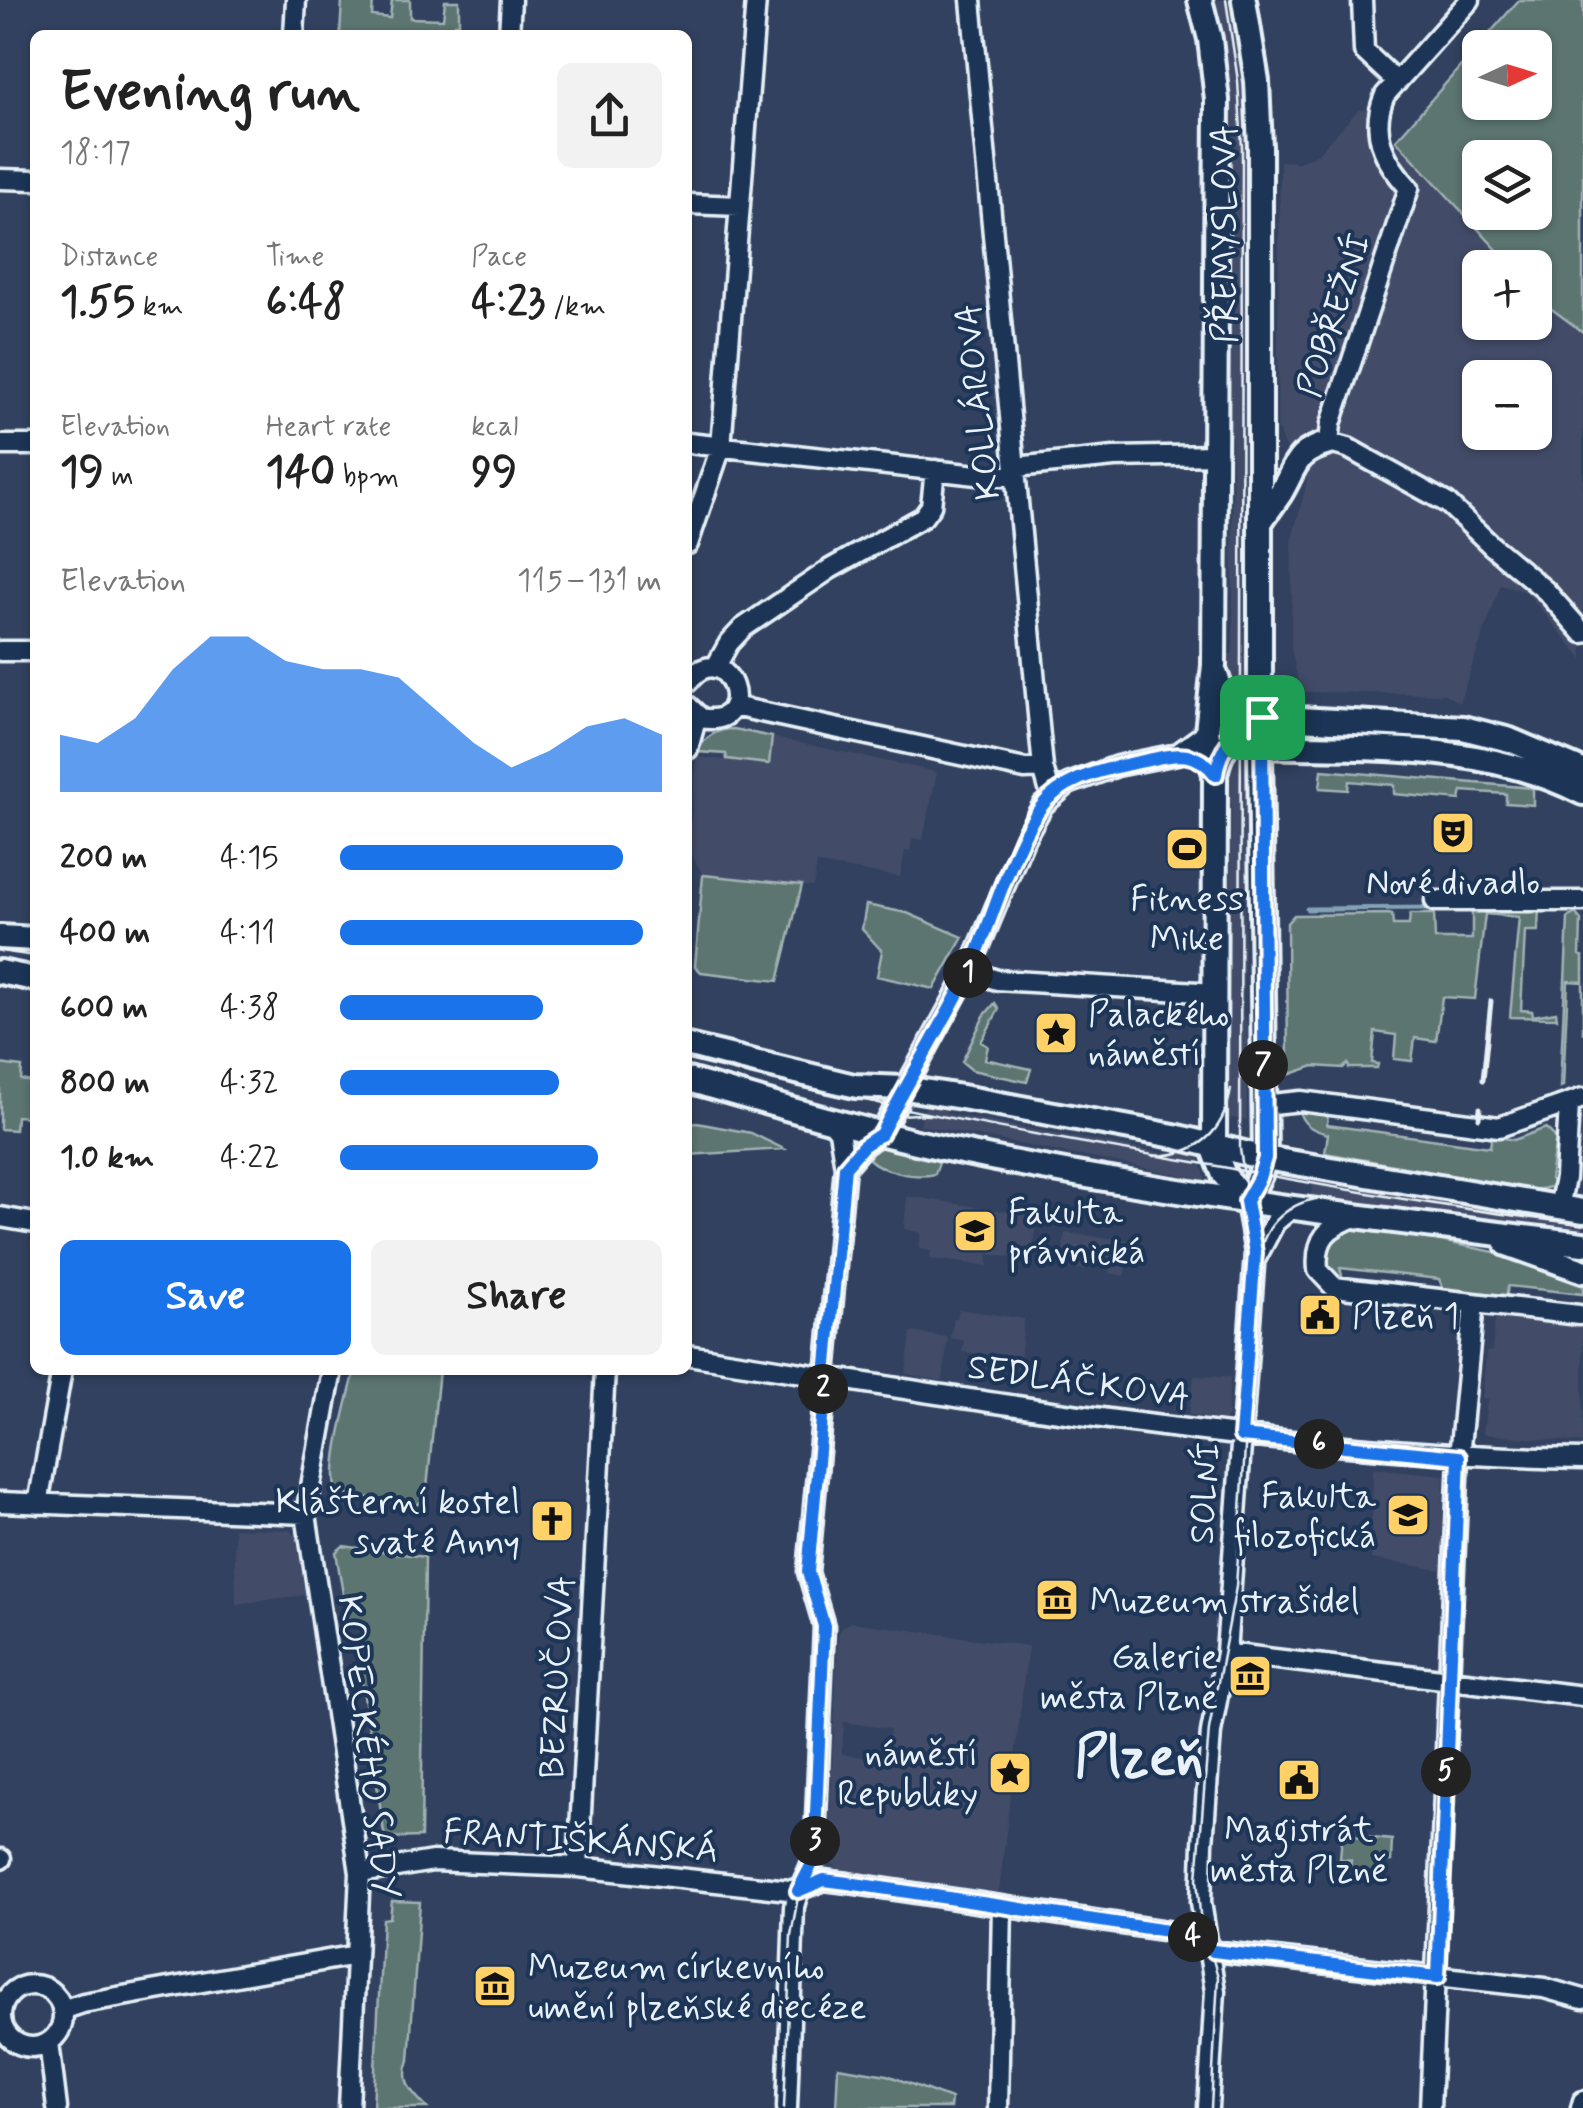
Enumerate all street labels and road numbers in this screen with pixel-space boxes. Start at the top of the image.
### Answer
street label: PŘEMYSLOVA [1203,124,1249,344]
street label: POBŘEŽNÍ [1287,228,1383,403]
street label: KOLLÁROVA [946,301,1012,502]
street label: SEDLÁČKOVA [965,1345,1193,1421]
street label: SOLNÍ [1179,1441,1233,1546]
street label: BEZRUČOVA [530,1574,586,1780]
street label: KOPECKÉHO SADY [326,1593,409,1902]
street label: FRANTIŠKÁNSKÁ [442,1809,720,1875]

